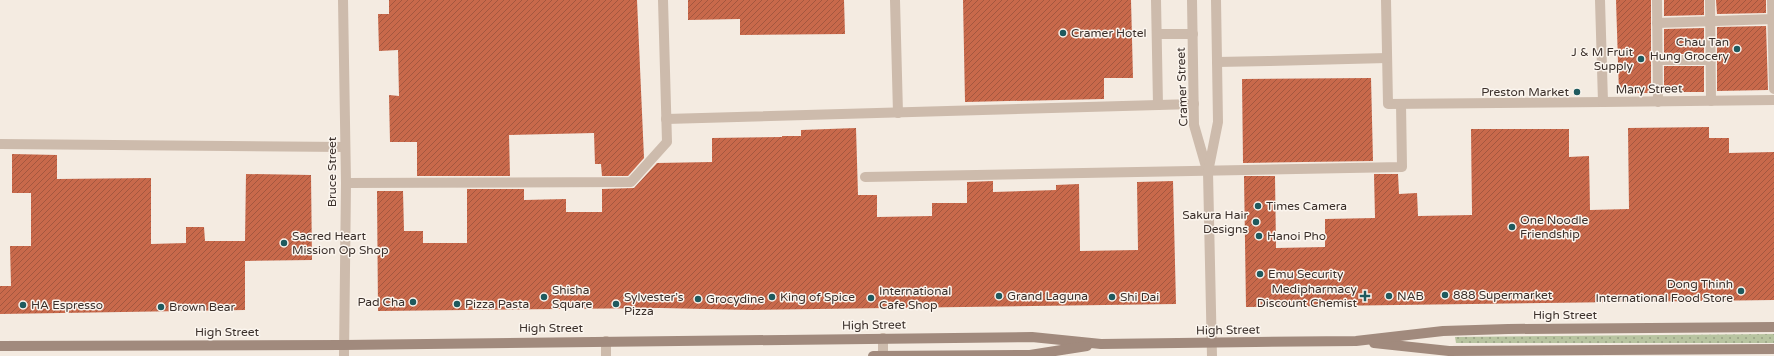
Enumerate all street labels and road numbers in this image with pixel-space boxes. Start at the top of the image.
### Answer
street label: Cramer Street [1174,47,1190,127]
street label: Mary Street [1615,81,1683,97]
street label: Bruce Street [325,136,339,207]
street label: High Street [1533,308,1598,322]
street label: High Street [842,317,907,333]
street label: High Street [519,321,584,335]
street label: High Street [1196,322,1261,338]
street label: High Street [195,325,260,339]

